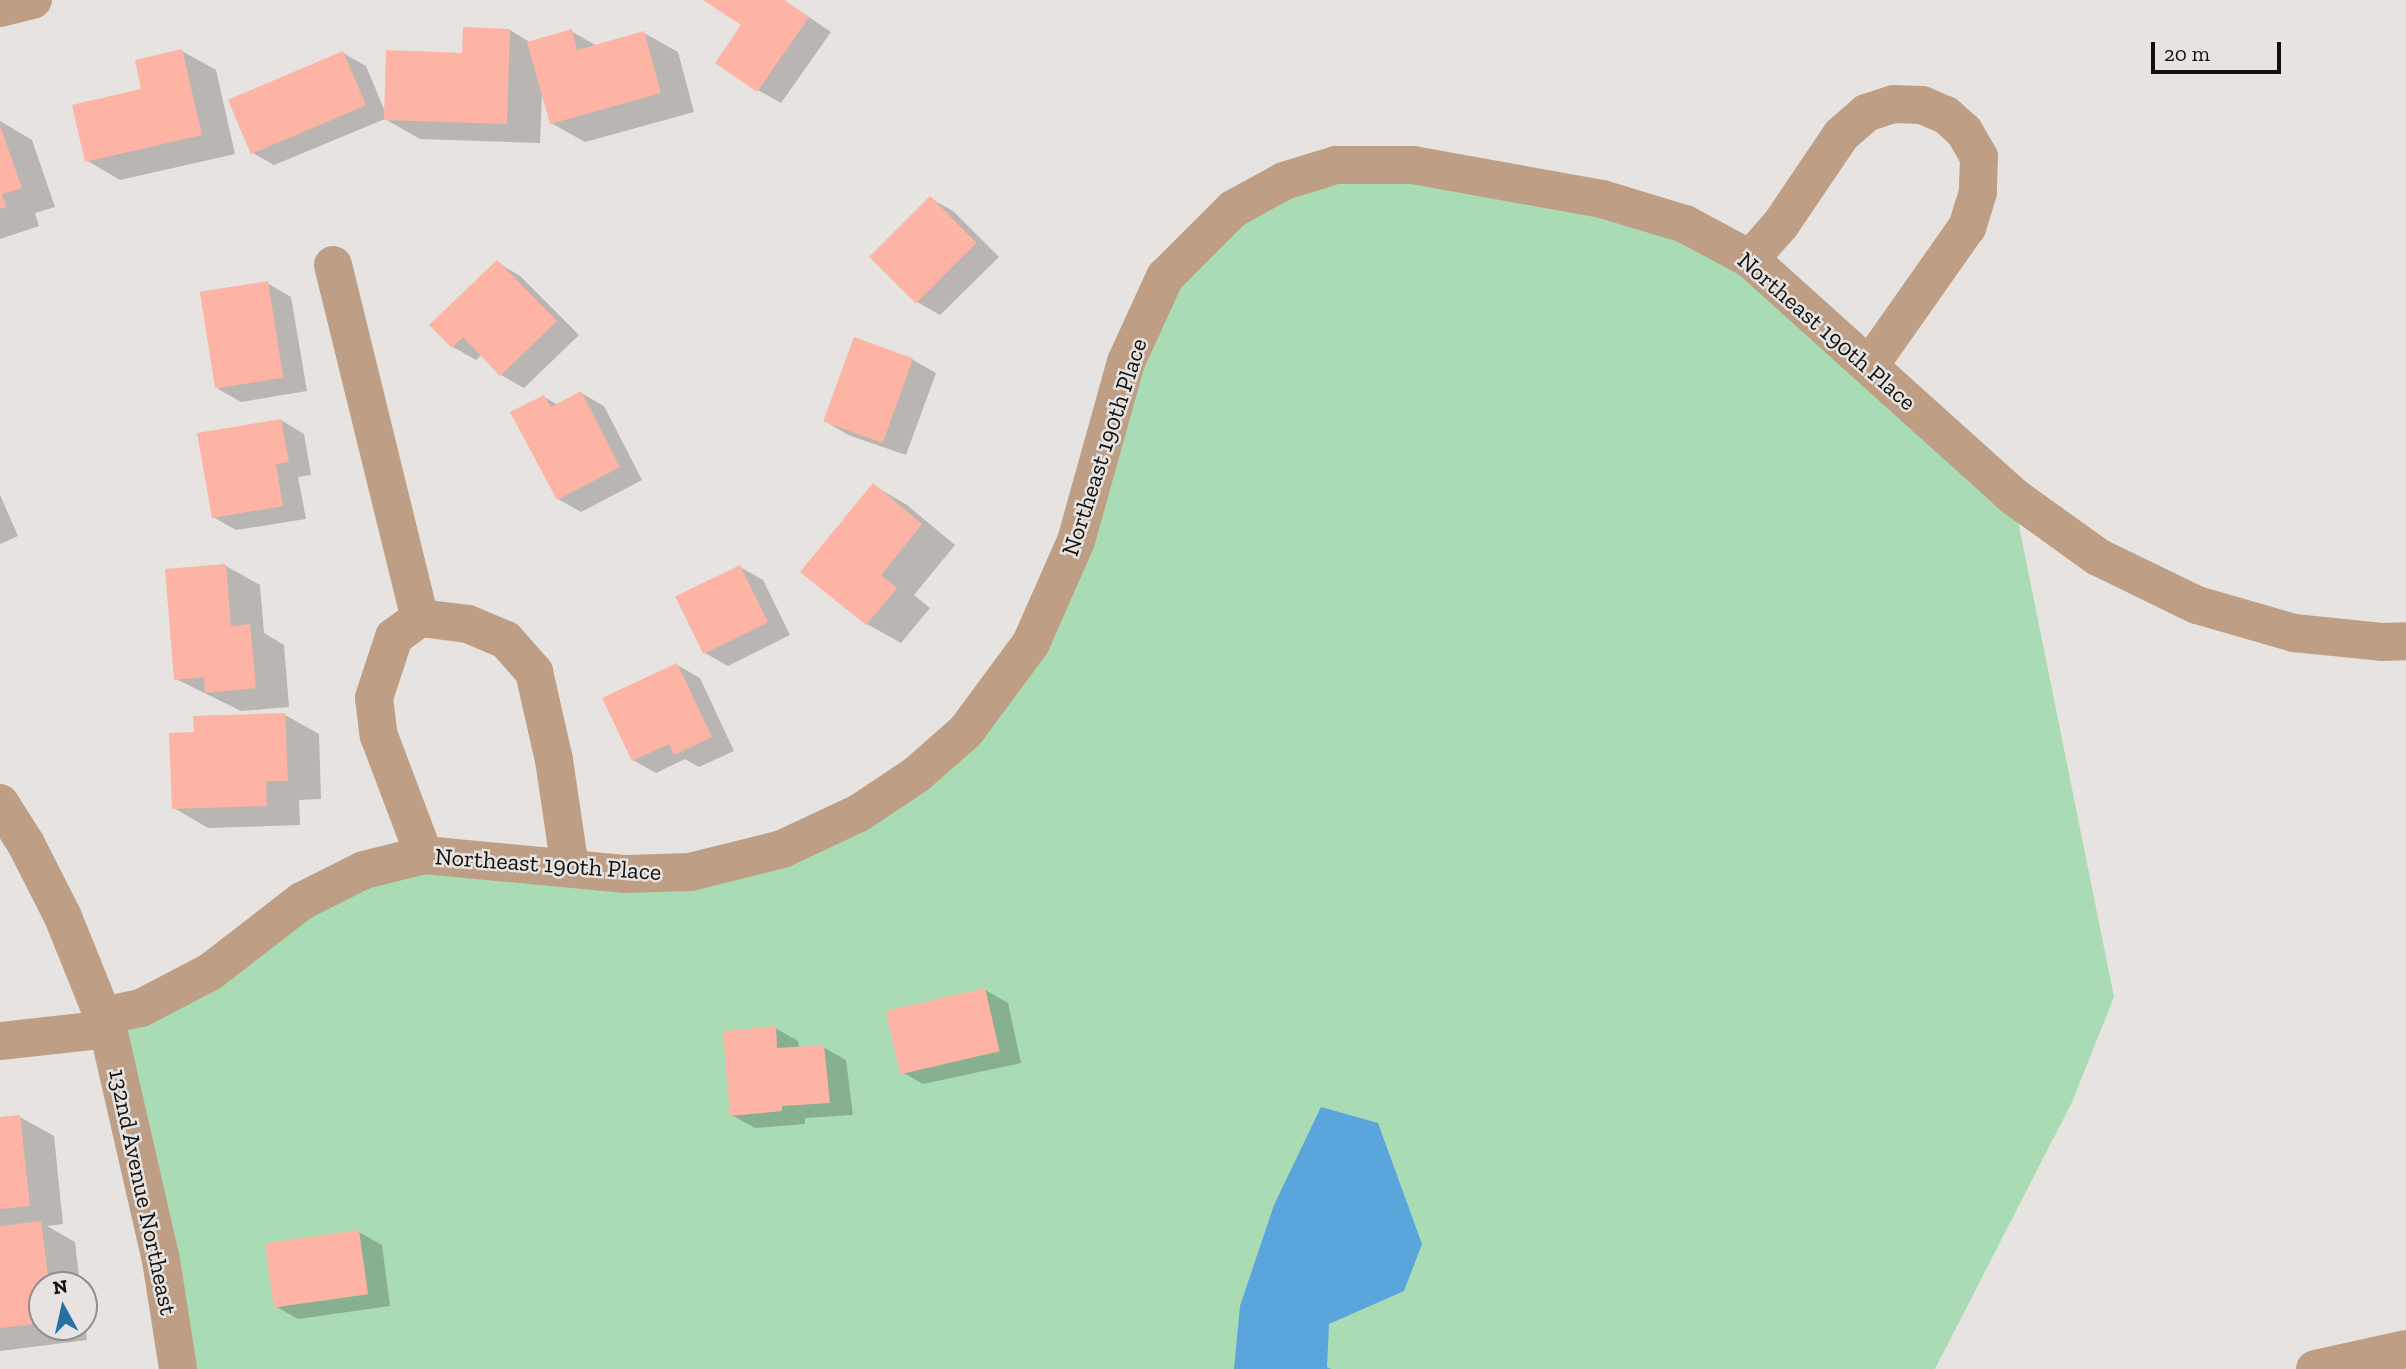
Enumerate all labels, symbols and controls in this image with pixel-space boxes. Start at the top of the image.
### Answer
scale bar [2154,28,2284,72]
text: 20 m [2164,41,2210,66]
street label: Northeast 190th Place [1732,246,1922,416]
street label: Northeast 190th Place [1055,334,1153,560]
street label: Northeast 190th Place [434,842,662,886]
street label: 132nd Avenue Northeast [103,1066,183,1318]
north arrow [28,1271,98,1341]
text: N [52,1274,69,1299]

